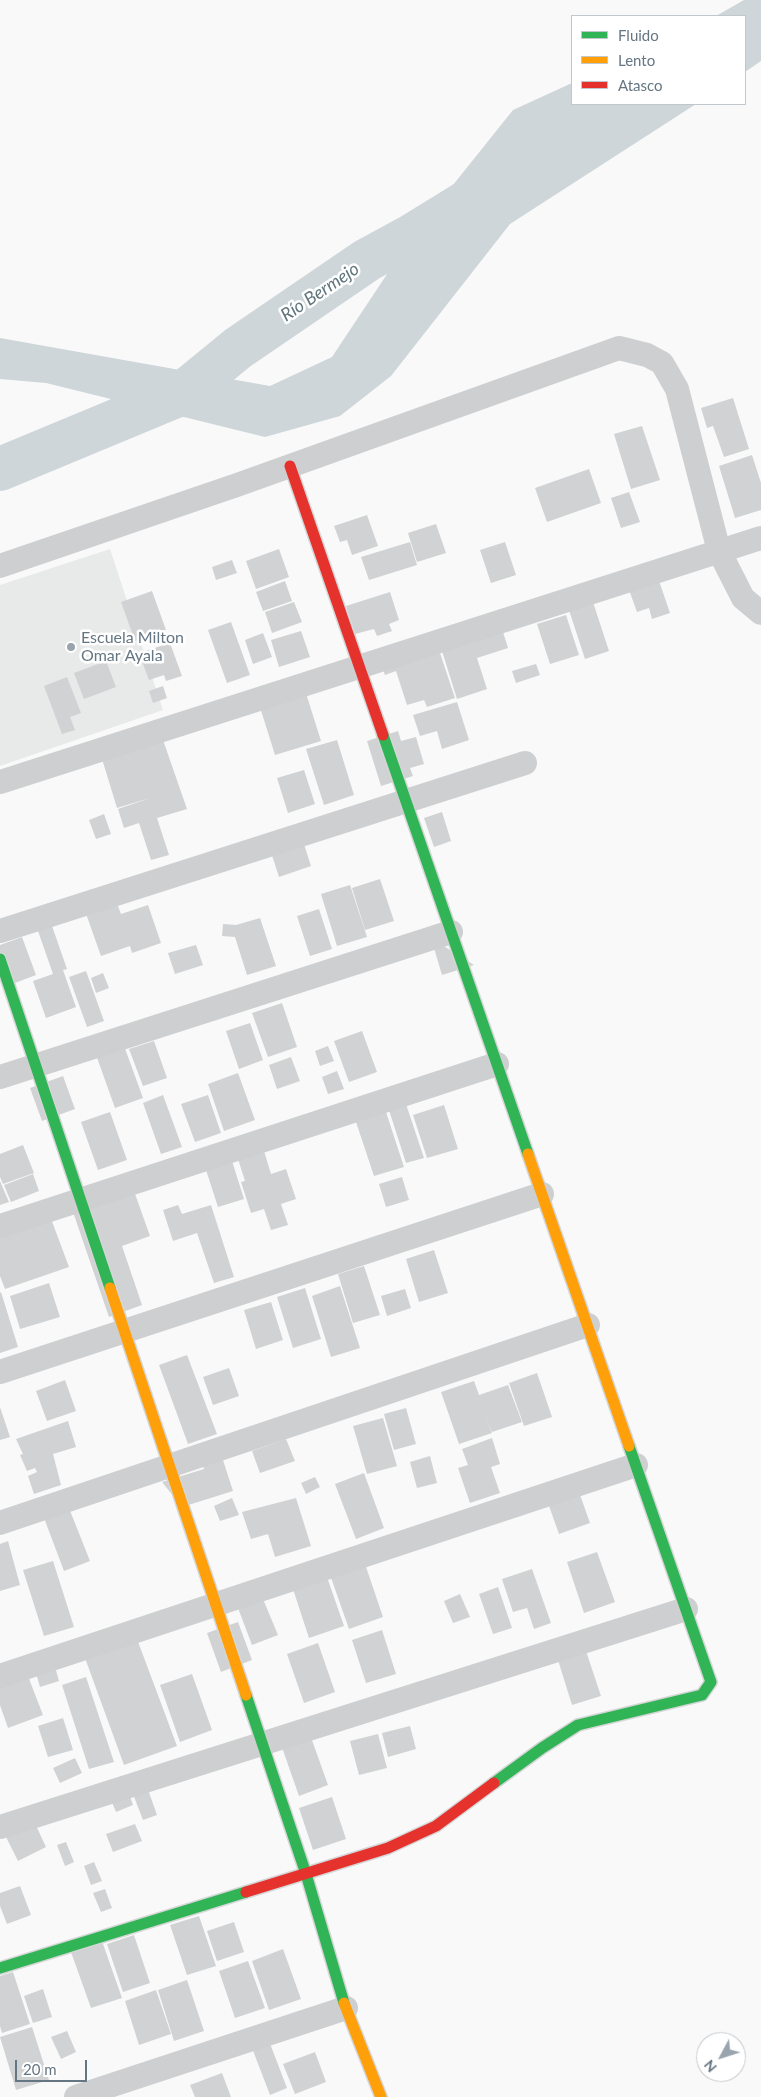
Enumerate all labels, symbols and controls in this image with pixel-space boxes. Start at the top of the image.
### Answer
legend [571,15,746,105]
text: Fluido [618,26,659,44]
text: Lento [618,51,655,69]
text: Atasco [618,76,663,94]
water label: Río Bermejo [277,258,363,326]
place label: Escuela Milton Omar Ayala [81,628,184,666]
marker: Escuela Milton Omar Ayala [65,641,77,653]
north arrow [696,2032,746,2082]
scale bar [18,2050,90,2082]
text: N [700,2057,720,2076]
text: 20 m [23,2060,57,2078]

